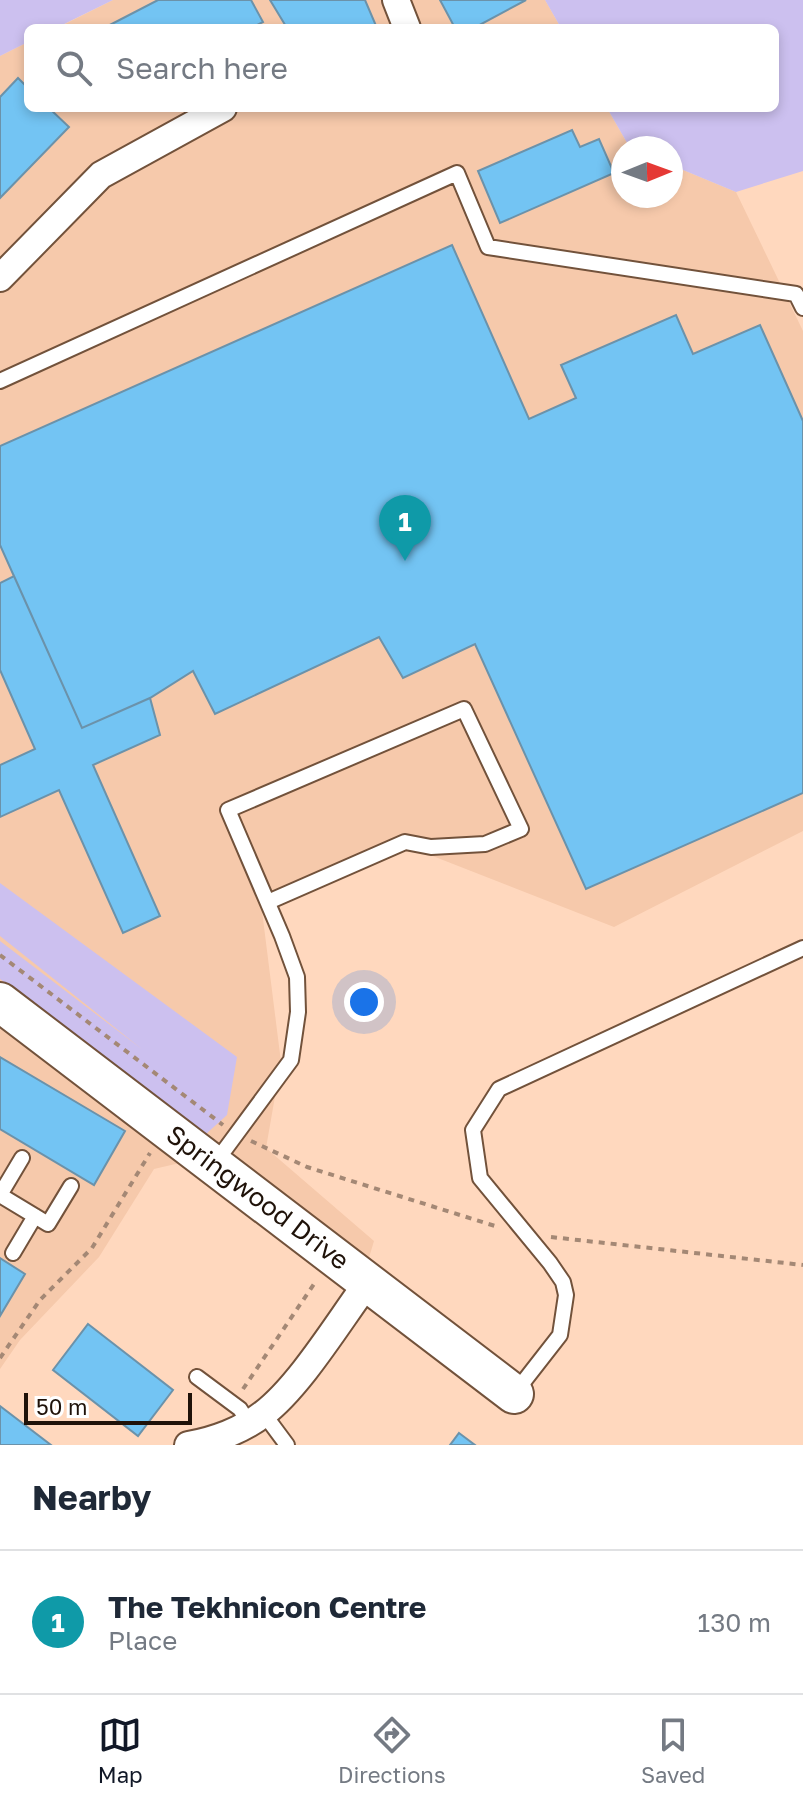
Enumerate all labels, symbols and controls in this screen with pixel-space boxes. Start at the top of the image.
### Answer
search box [24,24,779,112]
icon: search [52,46,96,90]
text: Search here [116,50,288,86]
north arrow [611,136,683,208]
pin: 1 [379,495,431,561]
your location [344,982,384,1022]
street label: Springwood Drive [161,1118,355,1276]
scale bar [24,1389,192,1425]
text: 50 m [36,1393,87,1420]
text: Nearby [32,1477,152,1517]
text: The Tekhnicon Centre [108,1589,427,1625]
text: 1 [51,1607,65,1638]
text: 130 m [698,1607,771,1638]
text: Place [108,1625,177,1656]
tab: Map [98,1713,143,1788]
tab: Directions [338,1713,446,1788]
tab: Saved [641,1713,705,1788]

